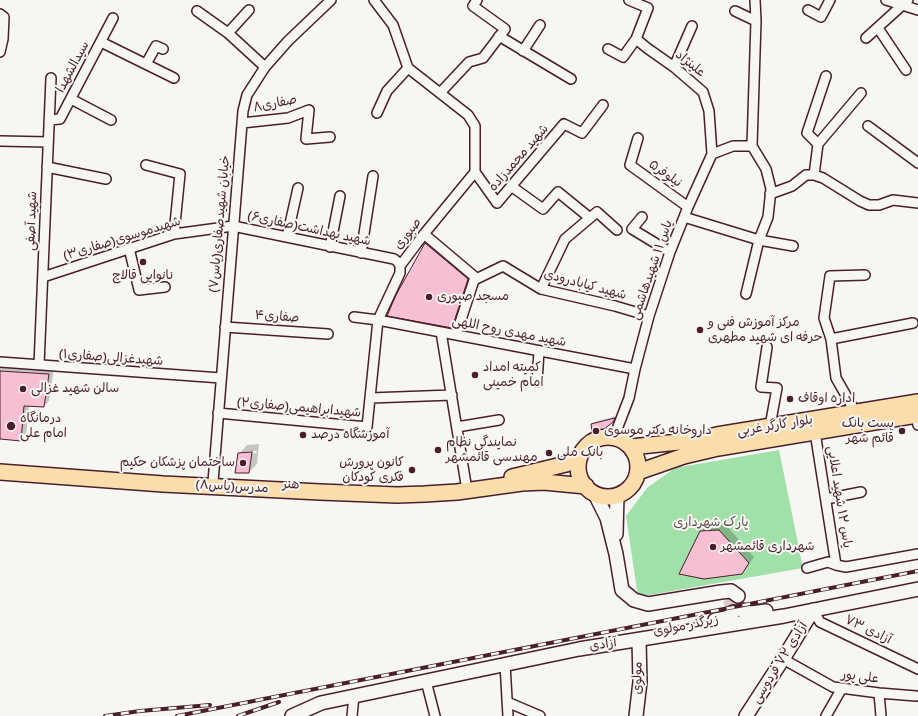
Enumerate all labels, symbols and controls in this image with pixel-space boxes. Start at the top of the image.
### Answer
street label: سیدالشهدا [53,39,93,95]
street label: علینژاد [672,47,708,81]
street label: صفاری۸ [252,92,298,116]
street label: شهید محمدزاده [486,121,552,195]
street label: خیابان شهیدصفاری(یاس۷) [206,155,234,293]
street label: نیلوفر۵ [645,157,685,191]
street label: شهید آصفی [23,191,41,251]
street label: شهید بهداشت(صفاری۶) [246,208,372,250]
street label: شهیدموسوی(صفاری۳) [61,214,183,264]
street label: صبوری [391,215,425,253]
street label: یاس ۱۱ شهیدهاشمی [628,218,676,322]
marker: نانوایی قالاچ [138,257,148,267]
street label: شهید کیابادرودی [542,266,628,304]
place label: نانوایی قالاچ [112,268,174,284]
place label: مسجد صبوری [437,289,509,305]
marker: مسجد صبوری [424,292,434,302]
street label: صفاری۴ [254,308,300,326]
street label: شهید مهدی روح اللهی [451,313,567,351]
place label: مرکز آموزش فنی و حرفه ای شهید مطهری [708,315,823,346]
marker: مرکز آموزش فنی و حرفه ای شهید مطهری [695,325,705,335]
street label: شهیدغزالی(صفاری۱) [58,347,164,369]
place label: کمیته امداد امام خمینی [483,360,544,391]
marker: کمیته امداد امام خمینی [470,370,480,380]
place label: سالن شهید غزالی [31,381,119,397]
marker: سالن شهید غزالی [18,384,28,394]
place label: اداره اوقاف [798,391,855,407]
marker: اداره اوقاف [785,394,795,404]
street label: شهیدابراهیمی(صفاری۲) [236,395,362,421]
place label: درمانگاه امام علی [20,411,67,442]
street label: بلوار کارگر غربی [736,412,814,440]
place label: پست بانک قائم شهر [842,416,894,447]
marker: درمانگاه امام علی [5,420,17,432]
place label: داروخانه دکتر موسوی [604,423,712,439]
marker: داروخانه دکتر موسوی [591,426,601,436]
marker: پست بانک قائم شهر [897,426,907,436]
place label: آموزشگاه درصد [311,427,389,443]
marker: آموزشگاه درصد [298,430,308,440]
place label: نمایندگی نظام مهندسی قائمشهر [446,435,538,466]
marker: نمایندگی نظام مهندسی قائمشهر [433,445,443,455]
place label: بانک ملی [557,445,603,461]
street label: یاس ۱۲ شهید اعلایی [823,445,855,549]
marker: بانک ملی [544,448,554,458]
place label: ساختمان پزشکان حکیم [120,455,235,471]
place label: کانون پرورش فکری کودکان [339,455,404,486]
marker: ساختمان پزشکان حکیم [238,458,248,468]
marker: کانون پرورش فکری کودکان [407,465,417,475]
street label: مدرس(یاس۸) [195,477,269,497]
street label: هنر [282,477,300,493]
park label: پارک شهرداری [673,515,749,531]
place label: شهرداری قائمشهر [721,539,815,555]
marker: شهرداری قائمشهر [708,542,718,552]
street label: زیرگذر مولوی [652,612,720,640]
street label: آزادی ۷۳ [842,612,894,648]
street label: آزادی ۷۲ فردوسی [749,619,811,707]
street label: آزادی [588,635,618,655]
street label: مولوی [630,661,646,695]
street label: علی پور [840,667,880,687]

